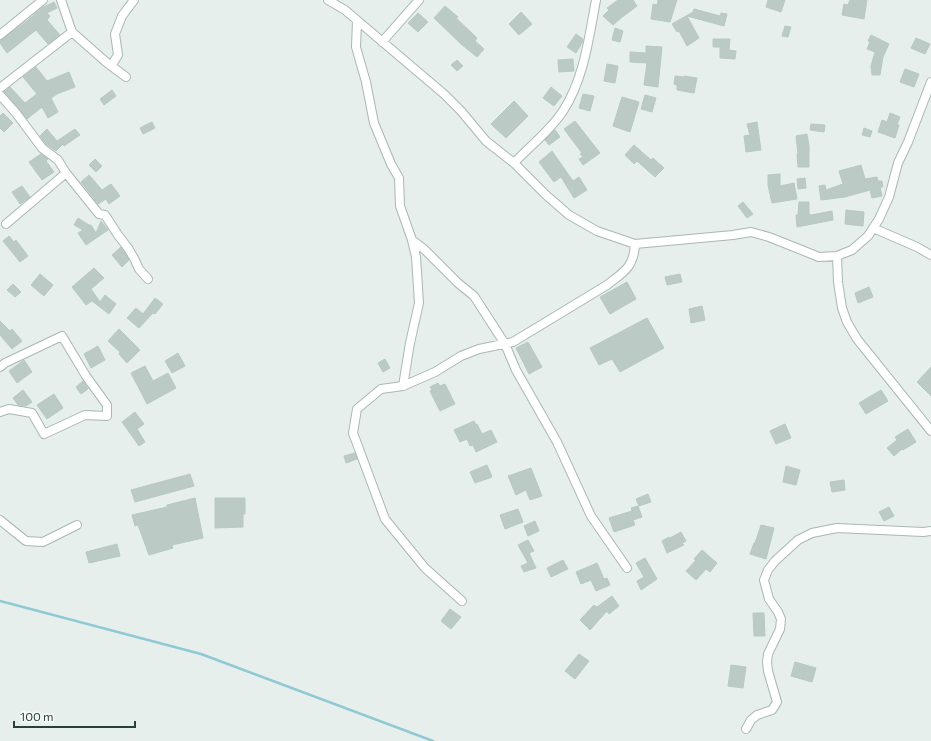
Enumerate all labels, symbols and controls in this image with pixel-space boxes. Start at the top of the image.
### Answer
scale bar [14,703,135,729]
text: 100 m [20,709,54,723]

